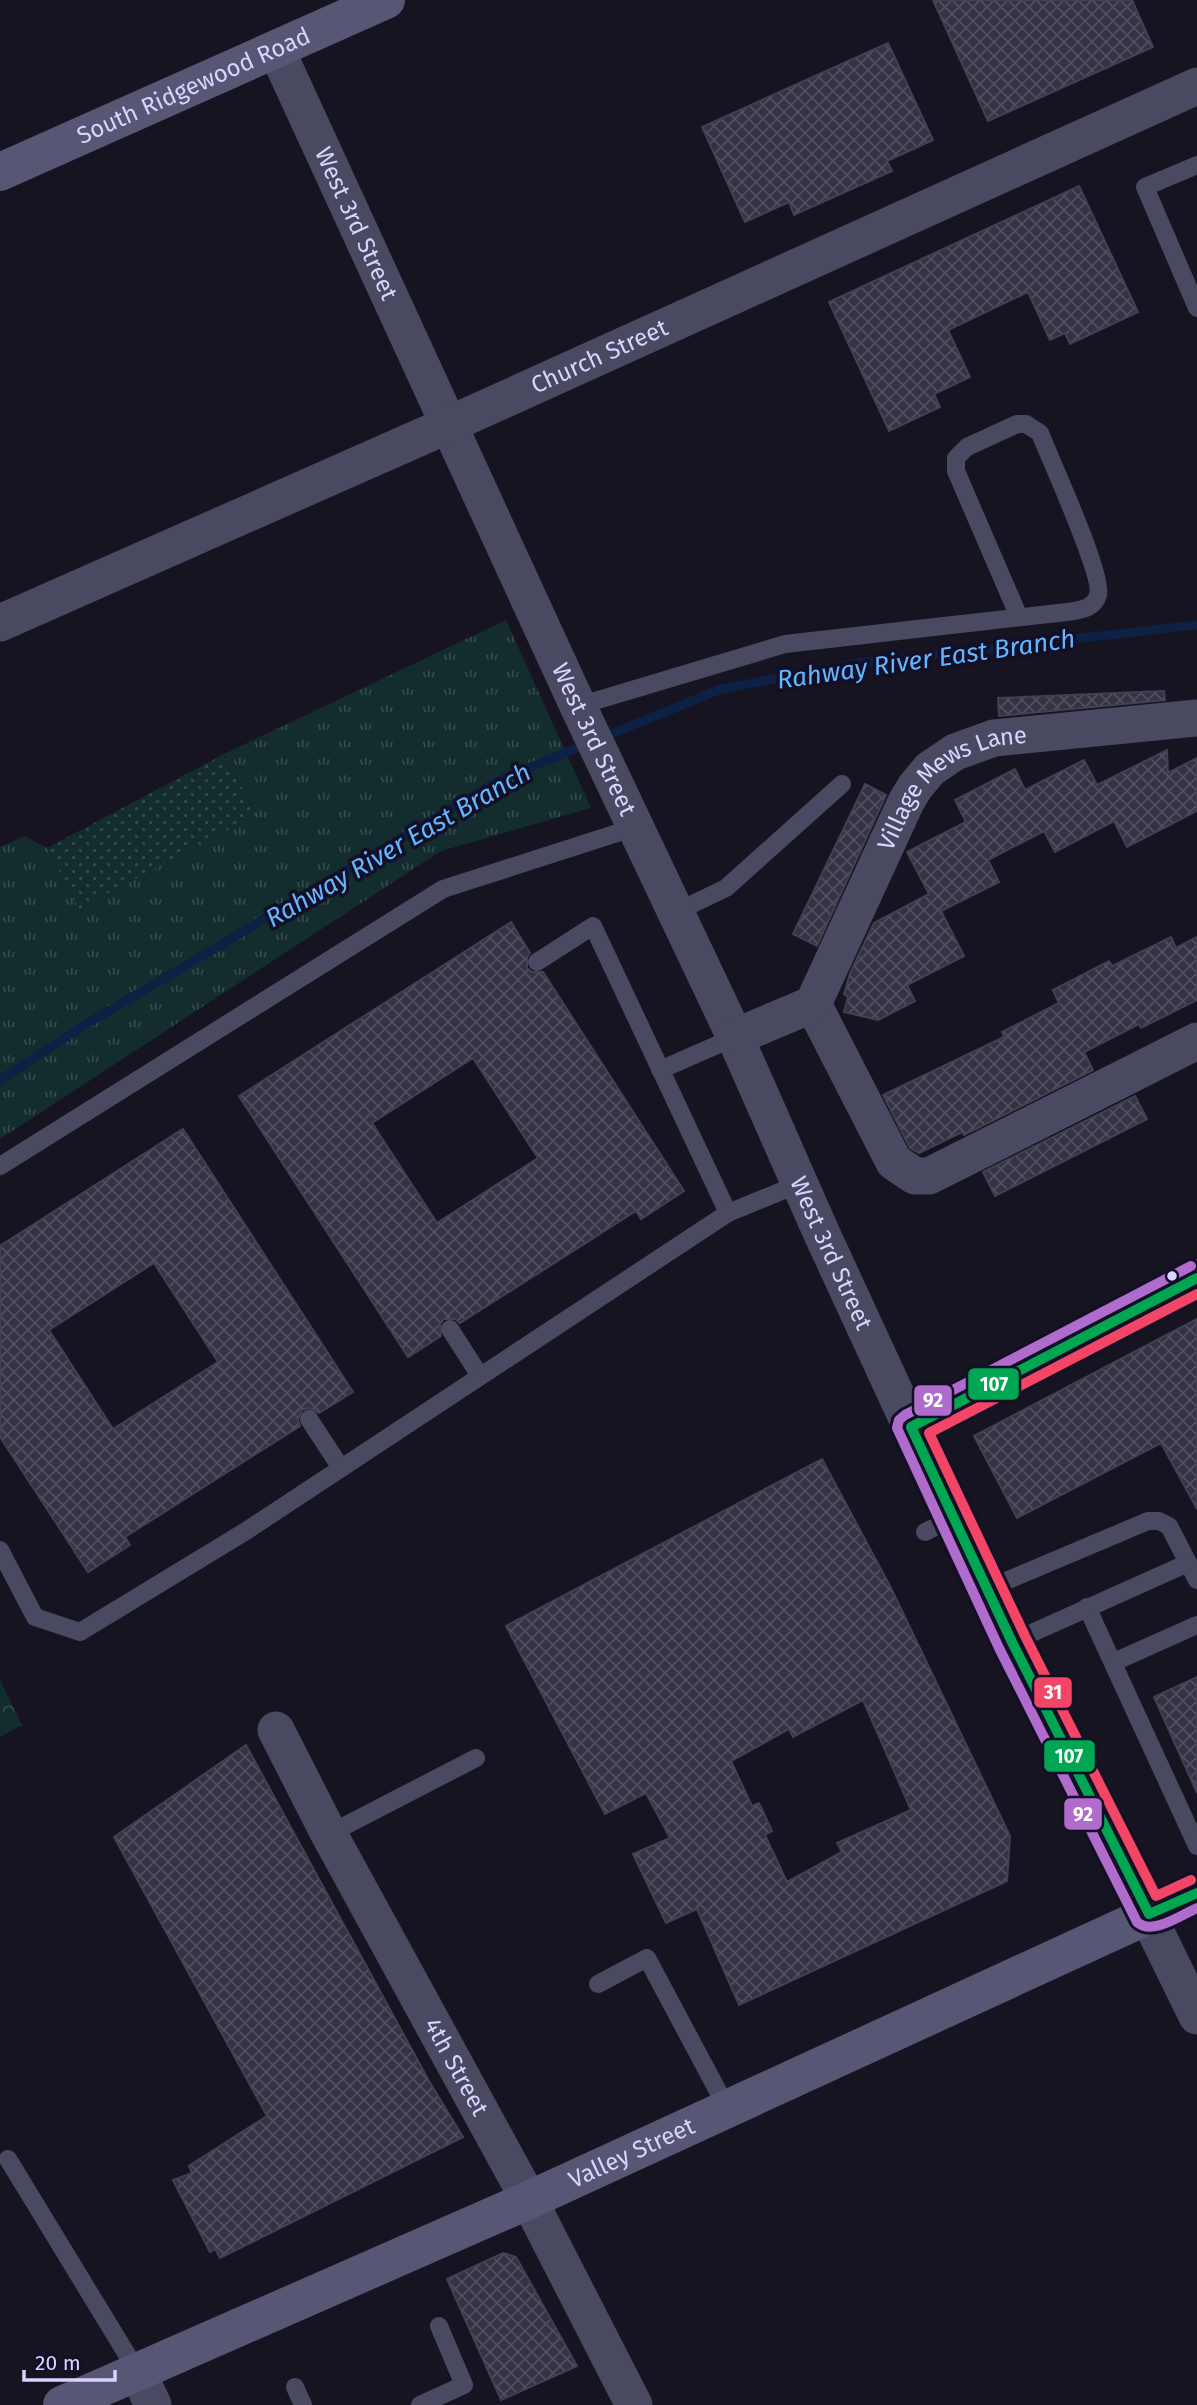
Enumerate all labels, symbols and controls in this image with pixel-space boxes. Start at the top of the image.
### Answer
street label: South Ridgewood Road [73,22,315,150]
street label: West 3rd Street [309,142,404,305]
street label: Church Street [527,313,672,400]
water label: Rahway River East Branch [775,623,1077,696]
street label: West 3rd Street [546,659,642,820]
street label: Village Mews Lane [872,721,1028,855]
water label: Rahway River East Branch [260,757,536,934]
street label: West 3rd Street [784,1172,878,1335]
unlabelled marker [1165,1269,1179,1283]
line badge: 107 [967,1367,1020,1401]
text: 107 [980,1373,1008,1396]
line badge: 92 [913,1384,953,1417]
text: 92 [923,1389,943,1412]
line badge: 31 [1033,1676,1073,1709]
text: 31 [1043,1681,1062,1704]
line badge: 107 [1043,1739,1096,1773]
text: 107 [1055,1745,1083,1768]
line badge: 92 [1063,1797,1103,1831]
text: 92 [1073,1803,1093,1826]
street label: 4th Street [418,2013,494,2121]
street label: Valley Street [564,2112,699,2194]
scale bar [24,2338,116,2382]
text: 20 m [35,2350,81,2376]

